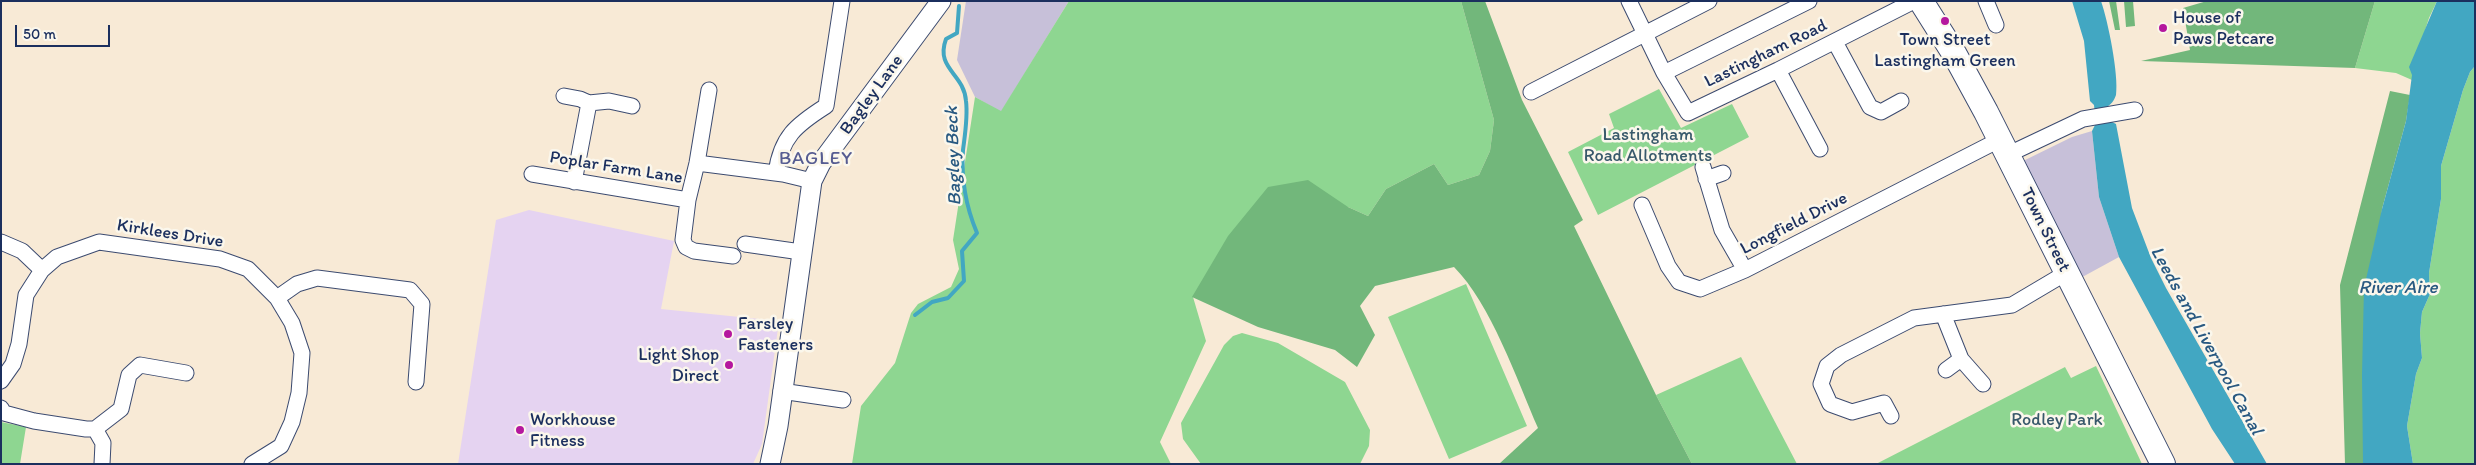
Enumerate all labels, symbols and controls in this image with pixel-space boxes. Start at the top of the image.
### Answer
place label: House of Paws Petcare [2173,7,2274,50]
scale bar [18,15,112,47]
street label: Lastingham Road [1701,15,1831,93]
marker: Town Street Lastingham Green [1939,15,1951,27]
marker: House of Paws Petcare [2157,22,2169,34]
text: 50 m [23,25,56,43]
place label: Town Street Lastingham Green [1874,29,2016,72]
street label: Bagley Lane [836,51,908,139]
water label: Bagley Beck [941,106,967,206]
park label: Lastingham Road Allotments [1584,124,1712,166]
street label: Poplar Farm Lane [548,147,684,189]
district label: BAGLEY [778,148,854,170]
street label: Town Street [2015,184,2075,276]
street label: Longfield Drive [1737,188,1851,260]
street label: Kirklees Drive [115,215,225,253]
water label: Leeds and Liverpool Canal [2145,243,2267,439]
water label: River Aire [2358,277,2438,299]
place label: Farsley Fasteners [738,313,813,356]
marker: Farsley Fasteners [722,328,734,340]
place label: Light Shop Direct [638,344,719,386]
marker: Light Shop Direct [723,359,735,371]
place label: Workhouse Fitness [530,409,616,452]
park label: Rodley Park [2011,409,2103,431]
marker: Workhouse Fitness [514,424,526,436]

